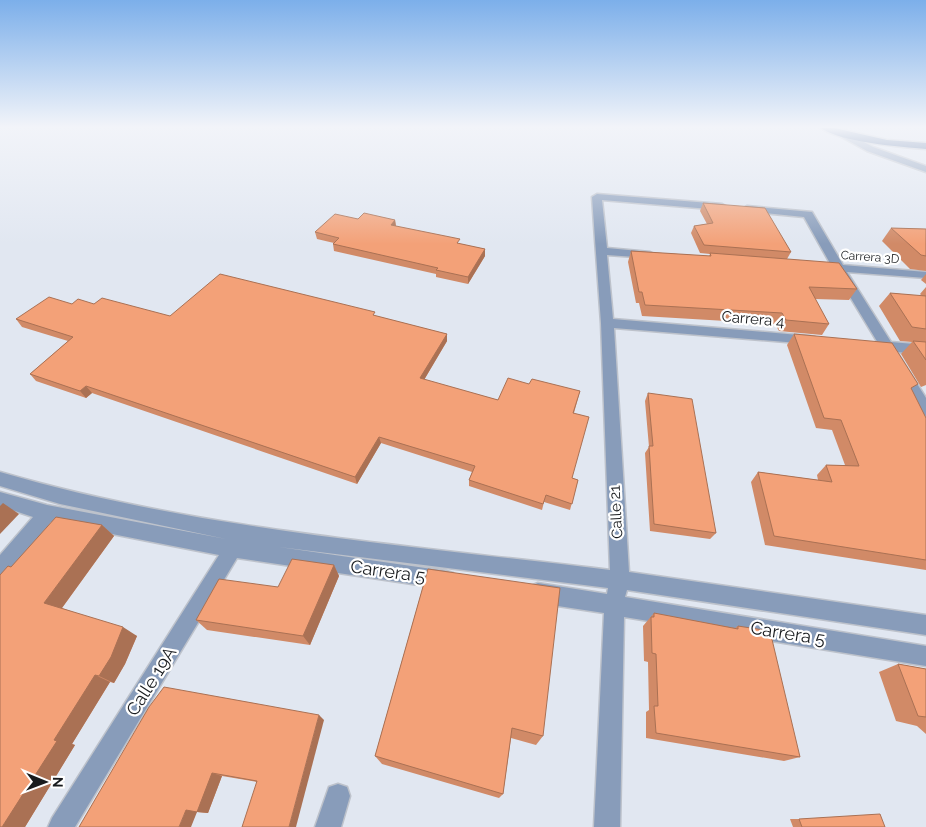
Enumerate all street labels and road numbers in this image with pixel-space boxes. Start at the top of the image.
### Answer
street label: Carrera 3D [840,248,900,266]
street label: Carrera 4 [721,307,785,331]
street label: Calle 21 [606,484,626,539]
street label: Carrera 5 [349,555,427,587]
street label: Carrera 5 [749,617,827,649]
street label: Calle 19A [122,643,180,719]

